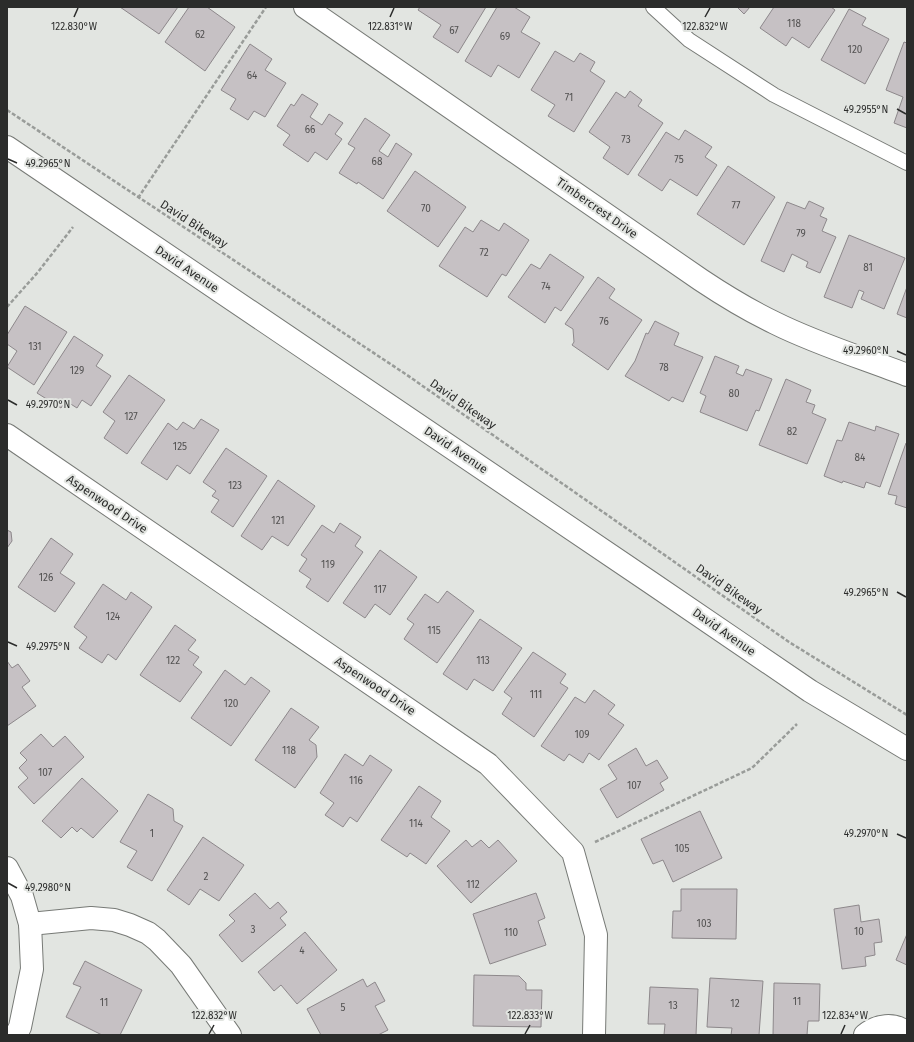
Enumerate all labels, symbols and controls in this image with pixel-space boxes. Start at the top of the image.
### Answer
house number: 118 [787,18,802,30]
text: 122.830°W [51,21,98,33]
text: 122.831°W [368,21,413,33]
text: 122.832°W [682,21,728,33]
house number: 67 [449,25,459,37]
house number: 62 [195,29,205,41]
house number: 69 [500,31,510,43]
house number: 120 [848,44,863,56]
house number: 64 [247,70,258,82]
house number: 71 [565,92,573,104]
text: 49.2955°N [844,104,888,116]
house number: 66 [305,124,315,136]
house number: 73 [621,134,631,146]
house number: 75 [674,154,684,166]
house number: 68 [372,156,383,168]
text: 49.2965°N [25,158,71,170]
street label: Timbercrest Drive [554,175,640,241]
street label: David Bikeway [158,197,230,251]
house number: 77 [732,200,741,212]
house number: 70 [421,203,431,215]
house number: 79 [796,228,806,240]
street label: David Avenue [153,243,221,295]
house number: 72 [479,247,489,259]
house number: 81 [863,262,873,274]
house number: 74 [541,281,551,293]
house number: 76 [599,316,609,328]
house number: 131 [28,341,42,353]
text: 49.2960°N [843,345,889,357]
house number: 78 [659,362,669,374]
house number: 129 [70,365,84,377]
street label: David Bikeway [427,376,499,432]
house number: 80 [728,388,740,400]
text: 49.2970°N [26,399,70,411]
house number: 127 [124,411,138,423]
street label: David Avenue [422,424,490,476]
house number: 82 [787,426,797,438]
house number: 125 [173,441,187,453]
house number: 84 [855,452,866,464]
street label: Aspenwood Drive [64,472,150,536]
house number: 123 [228,480,242,492]
house number: 121 [271,515,285,527]
house number: 119 [321,559,335,571]
street label: David Bikeway [693,561,765,617]
house number: 126 [39,572,53,584]
house number: 117 [374,584,387,596]
text: 49.2965°N [843,587,889,599]
street label: David Avenue [690,605,758,659]
house number: 124 [106,611,121,623]
house number: 115 [427,625,441,637]
text: 49.2975°N [26,641,70,653]
street label: Aspenwood Drive [332,654,418,718]
house number: 122 [166,655,180,667]
house number: 113 [476,655,490,667]
house number: 111 [530,689,542,701]
house number: 120 [224,698,239,710]
house number: 109 [574,729,590,741]
house number: 118 [282,745,297,757]
house number: 107 [38,767,53,779]
house number: 116 [349,775,363,787]
house number: 107 [627,780,642,792]
house number: 114 [409,818,424,830]
house number: 1 [150,828,154,840]
text: 49.2970°N [844,828,888,840]
house number: 105 [675,843,689,855]
house number: 2 [204,871,209,883]
house number: 112 [466,879,480,891]
text: 49.2980°N [25,882,71,894]
house number: 103 [697,918,711,930]
house number: 3 [251,924,256,936]
house number: 10 [854,926,864,938]
house number: 110 [504,927,518,939]
house number: 4 [299,945,305,957]
house number: 11 [793,996,801,1008]
house number: 11 [100,997,108,1009]
house number: 12 [730,998,740,1010]
house number: 13 [668,1000,678,1012]
house number: 5 [340,1002,346,1014]
text: 122.832°W [191,1010,237,1022]
text: 122.833°W [507,1010,554,1022]
text: 122.834°W [822,1010,869,1022]

